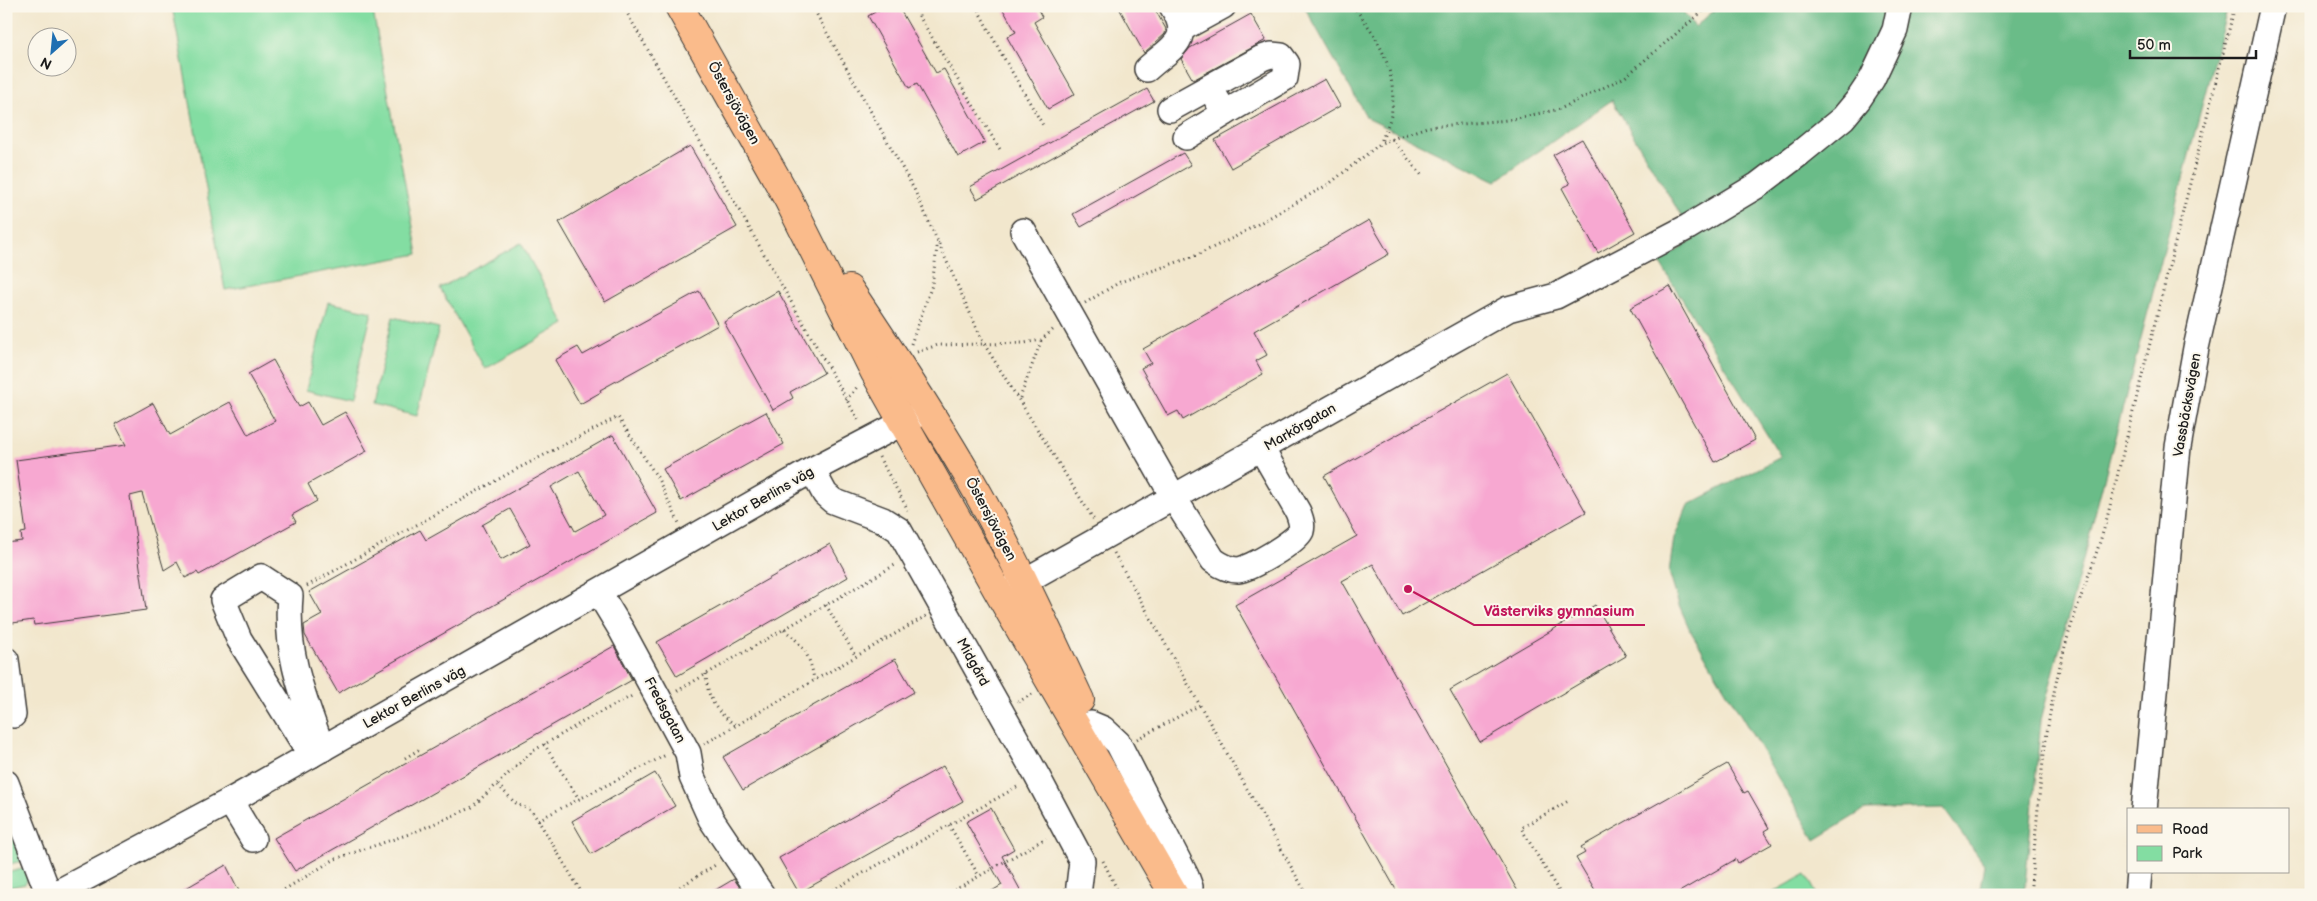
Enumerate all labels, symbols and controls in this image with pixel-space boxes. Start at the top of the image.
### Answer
north arrow [28,28,78,78]
scale bar [2130,28,2256,60]
text: 50 m [2137,36,2171,55]
text: N [38,53,55,73]
street label: Östersjövägen [704,58,765,148]
street label: Vassbäcksvägen [2169,352,2205,458]
street label: Markörgatan [1261,400,1339,454]
street label: Lektor Berlins väg [709,463,817,535]
street label: Östersjövägen [962,474,1021,564]
callout: Västerviks gymnasium [1474,595,1645,625]
text: Västerviks gymnasium [1484,602,1635,621]
street label: Midgård [953,635,993,689]
street label: Lektor Berlins väg [360,662,468,732]
street label: Fredsgatan [641,674,689,746]
legend [2127,808,2290,874]
text: Road [2172,820,2208,839]
text: Park [2172,844,2203,863]

